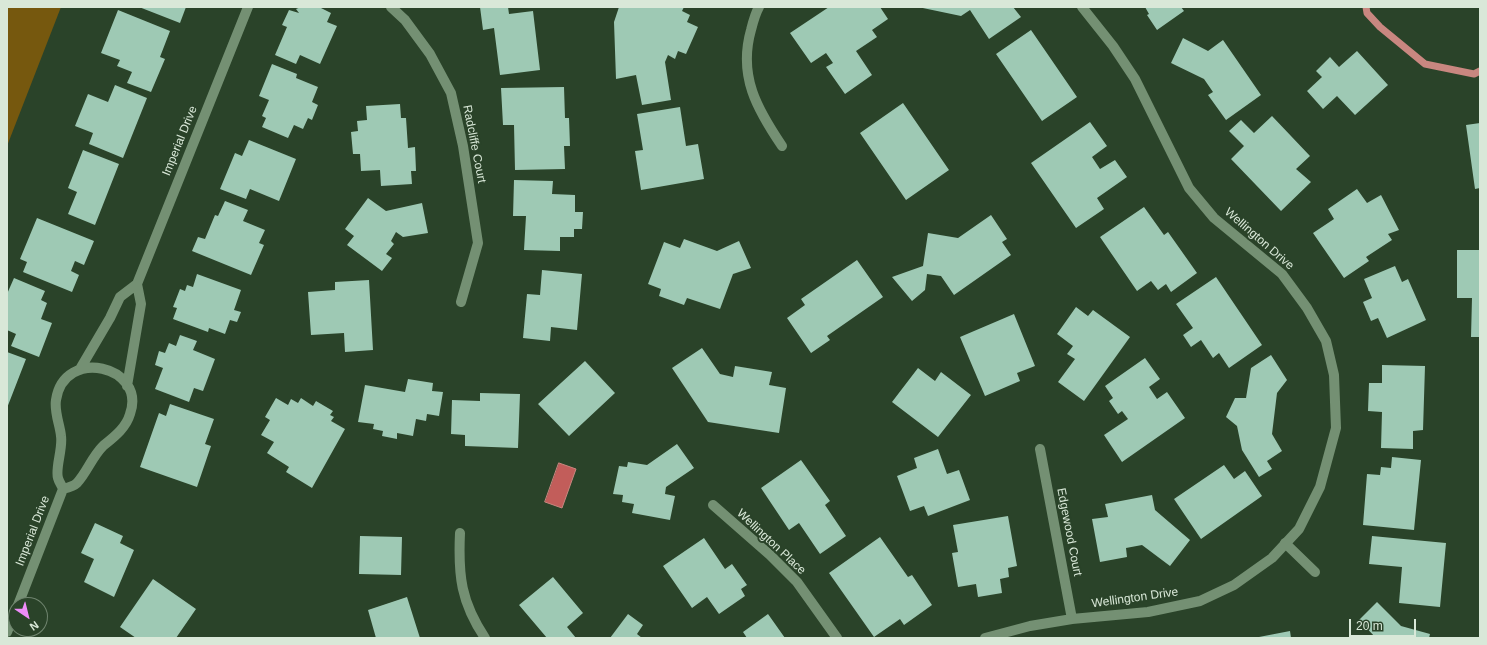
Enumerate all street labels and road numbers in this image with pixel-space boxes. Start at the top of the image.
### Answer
street label: Imperial Drive [159,104,201,178]
street label: Radcliffe Court [459,104,489,184]
street label: Wellington Drive [1221,205,1297,273]
street label: Edgewood Court [1053,487,1085,577]
street label: Imperial Drive [13,494,53,568]
street label: Wellington Place [733,506,809,578]
street label: Wellington Drive [1091,585,1179,611]

